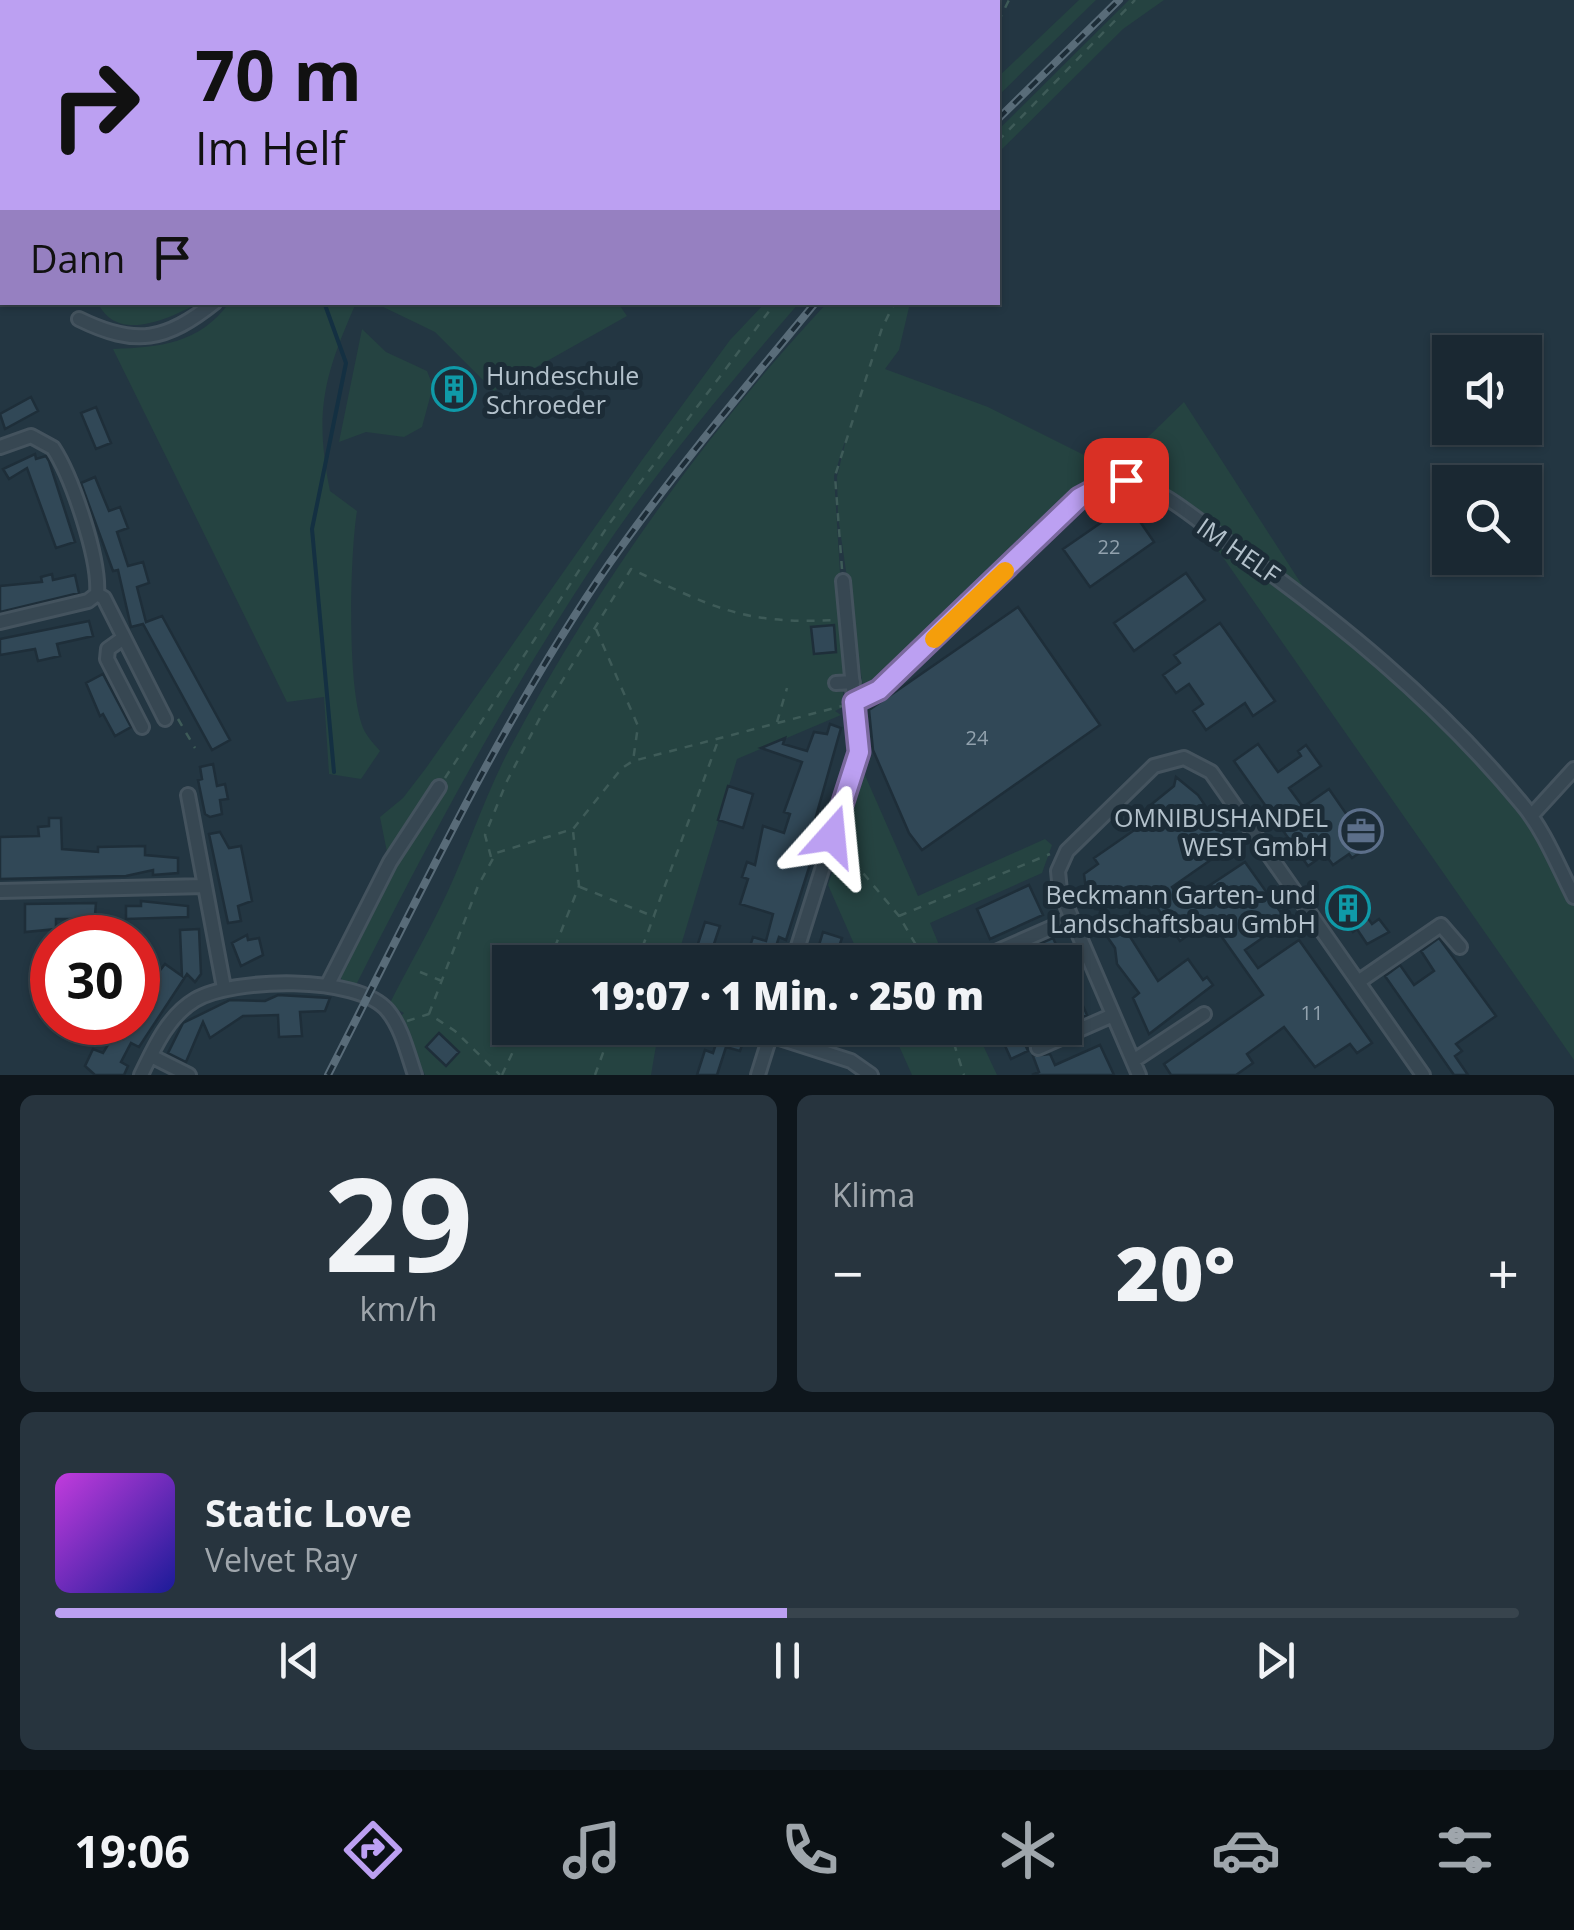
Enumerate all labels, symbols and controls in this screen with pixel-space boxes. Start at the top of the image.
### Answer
text: 70 m [195,26,362,122]
icon: right [30,40,160,170]
text: Im Helf [195,117,346,178]
icon: arrive [145,230,200,285]
text: Dann [30,232,125,284]
map controls [1432,335,1542,575]
button: sound [1432,335,1542,445]
place label: Hundeschule Schroeder [486,358,639,421]
building icon: Hundeschule Schroeder [431,366,477,412]
pin [1084,438,1169,523]
icon: arrive [1099,453,1154,508]
button: search [1432,465,1542,575]
street label: IM HELF [1191,509,1287,591]
house number: 22 [1098,533,1120,560]
house number: 24 [966,724,989,751]
position arrow [780,784,884,888]
place label: OMNIBUSHANDEL WEST GmbH [1114,800,1328,863]
office icon: OMNIBUSHANDEL WEST GmbH [1338,808,1384,854]
place label: Beckmann Garten- und Landschaftsbau GmbH [1045,877,1316,940]
building icon: Beckmann Garten- und Landschaftsbau GmbH [1325,885,1371,931]
speed limit sign: 30 [30,915,160,1045]
text: 19:07 · 1 Min. · 250 m [590,969,984,1021]
house number: 11 [1301,999,1323,1026]
text: 29 [324,1133,473,1310]
text: Klima [832,1173,915,1216]
text: 20° [1116,1221,1235,1323]
text: − [832,1235,863,1310]
text: + [1488,1235,1519,1310]
text: km/h [360,1287,437,1330]
text: Static Love [205,1486,412,1538]
text: Velvet Ray [205,1538,357,1581]
icon: previous [272,1633,327,1688]
icon: pause [760,1633,815,1688]
icon: next [1248,1633,1303,1688]
icon: directions [338,1815,408,1885]
icon: music [557,1815,627,1885]
icon: phone [775,1815,845,1885]
icon: climate [993,1815,1063,1885]
icon: car [1211,1815,1281,1885]
icon: filters [1430,1815,1500,1885]
text: 19:06 [74,1820,190,1881]

